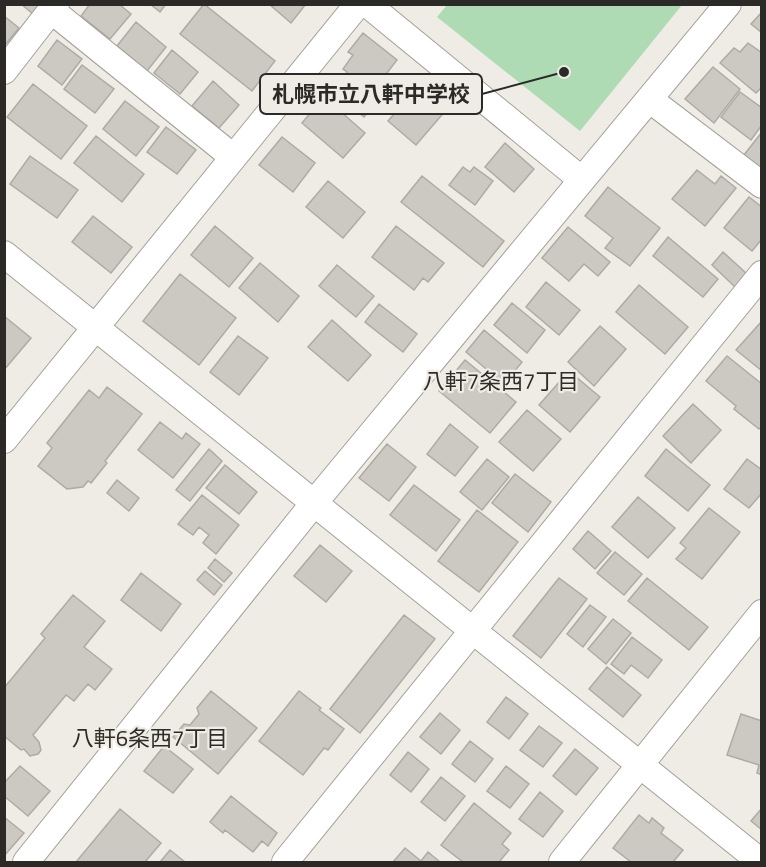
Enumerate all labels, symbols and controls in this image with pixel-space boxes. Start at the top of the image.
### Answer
callout: 札幌市立八軒中学校 [260,74,482,114]
text: 札幌市立八軒中学校 [272,77,470,111]
district label: 八軒7条西7丁目 [423,364,579,398]
district label: 八軒6条西7丁目 [72,721,228,755]

